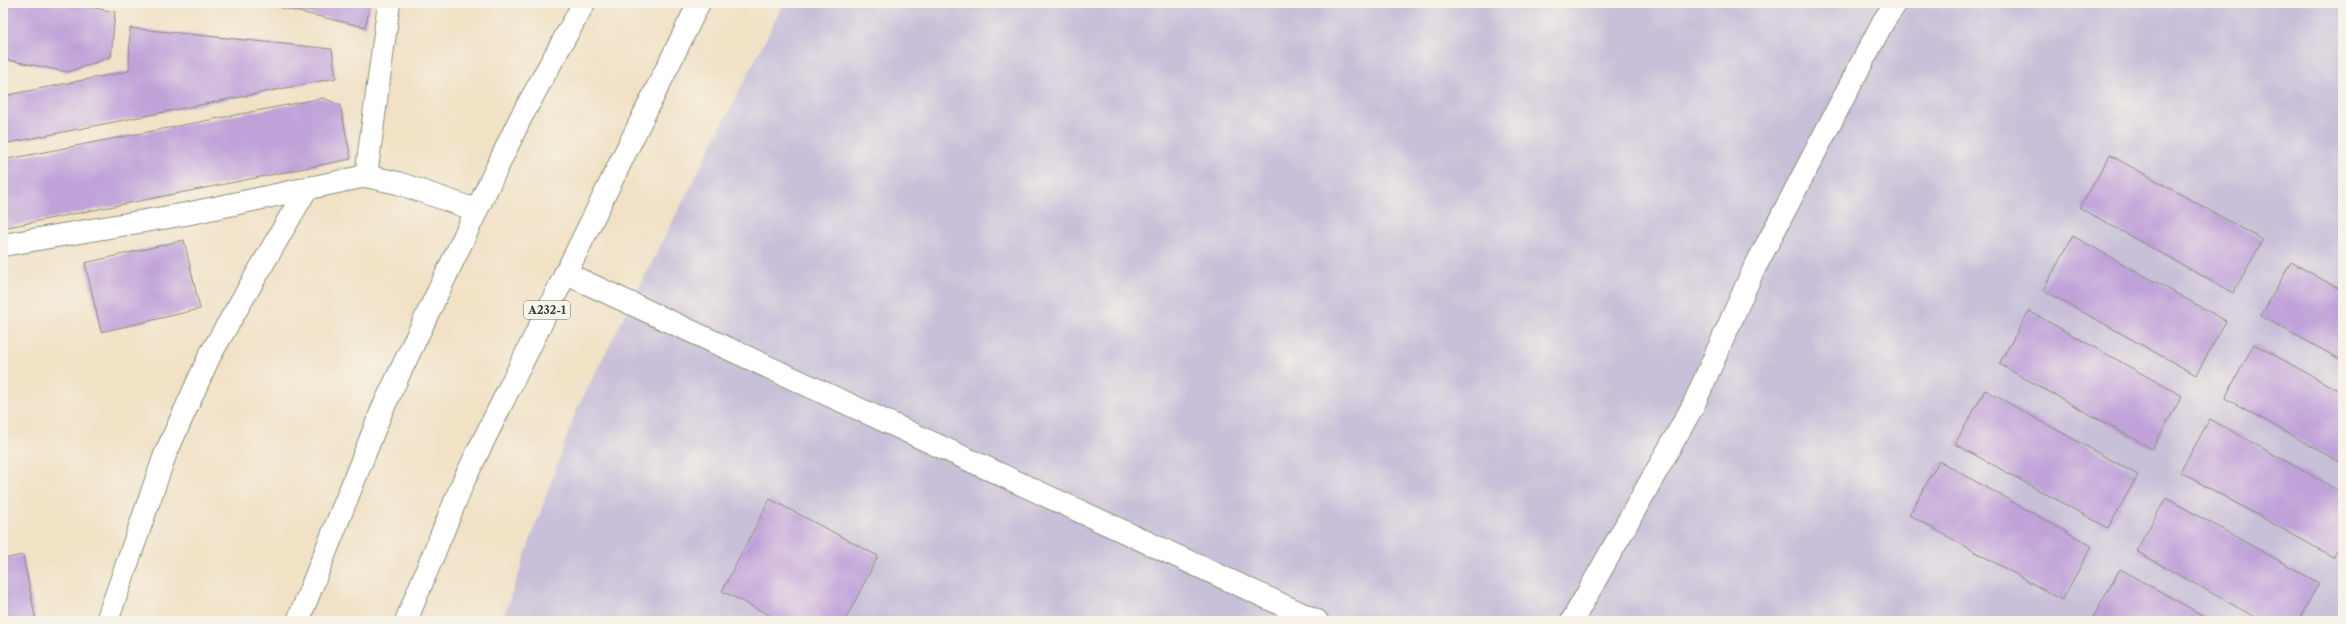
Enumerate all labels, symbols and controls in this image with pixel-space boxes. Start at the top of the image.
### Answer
road number: A232-1 [524,301,570,319]

